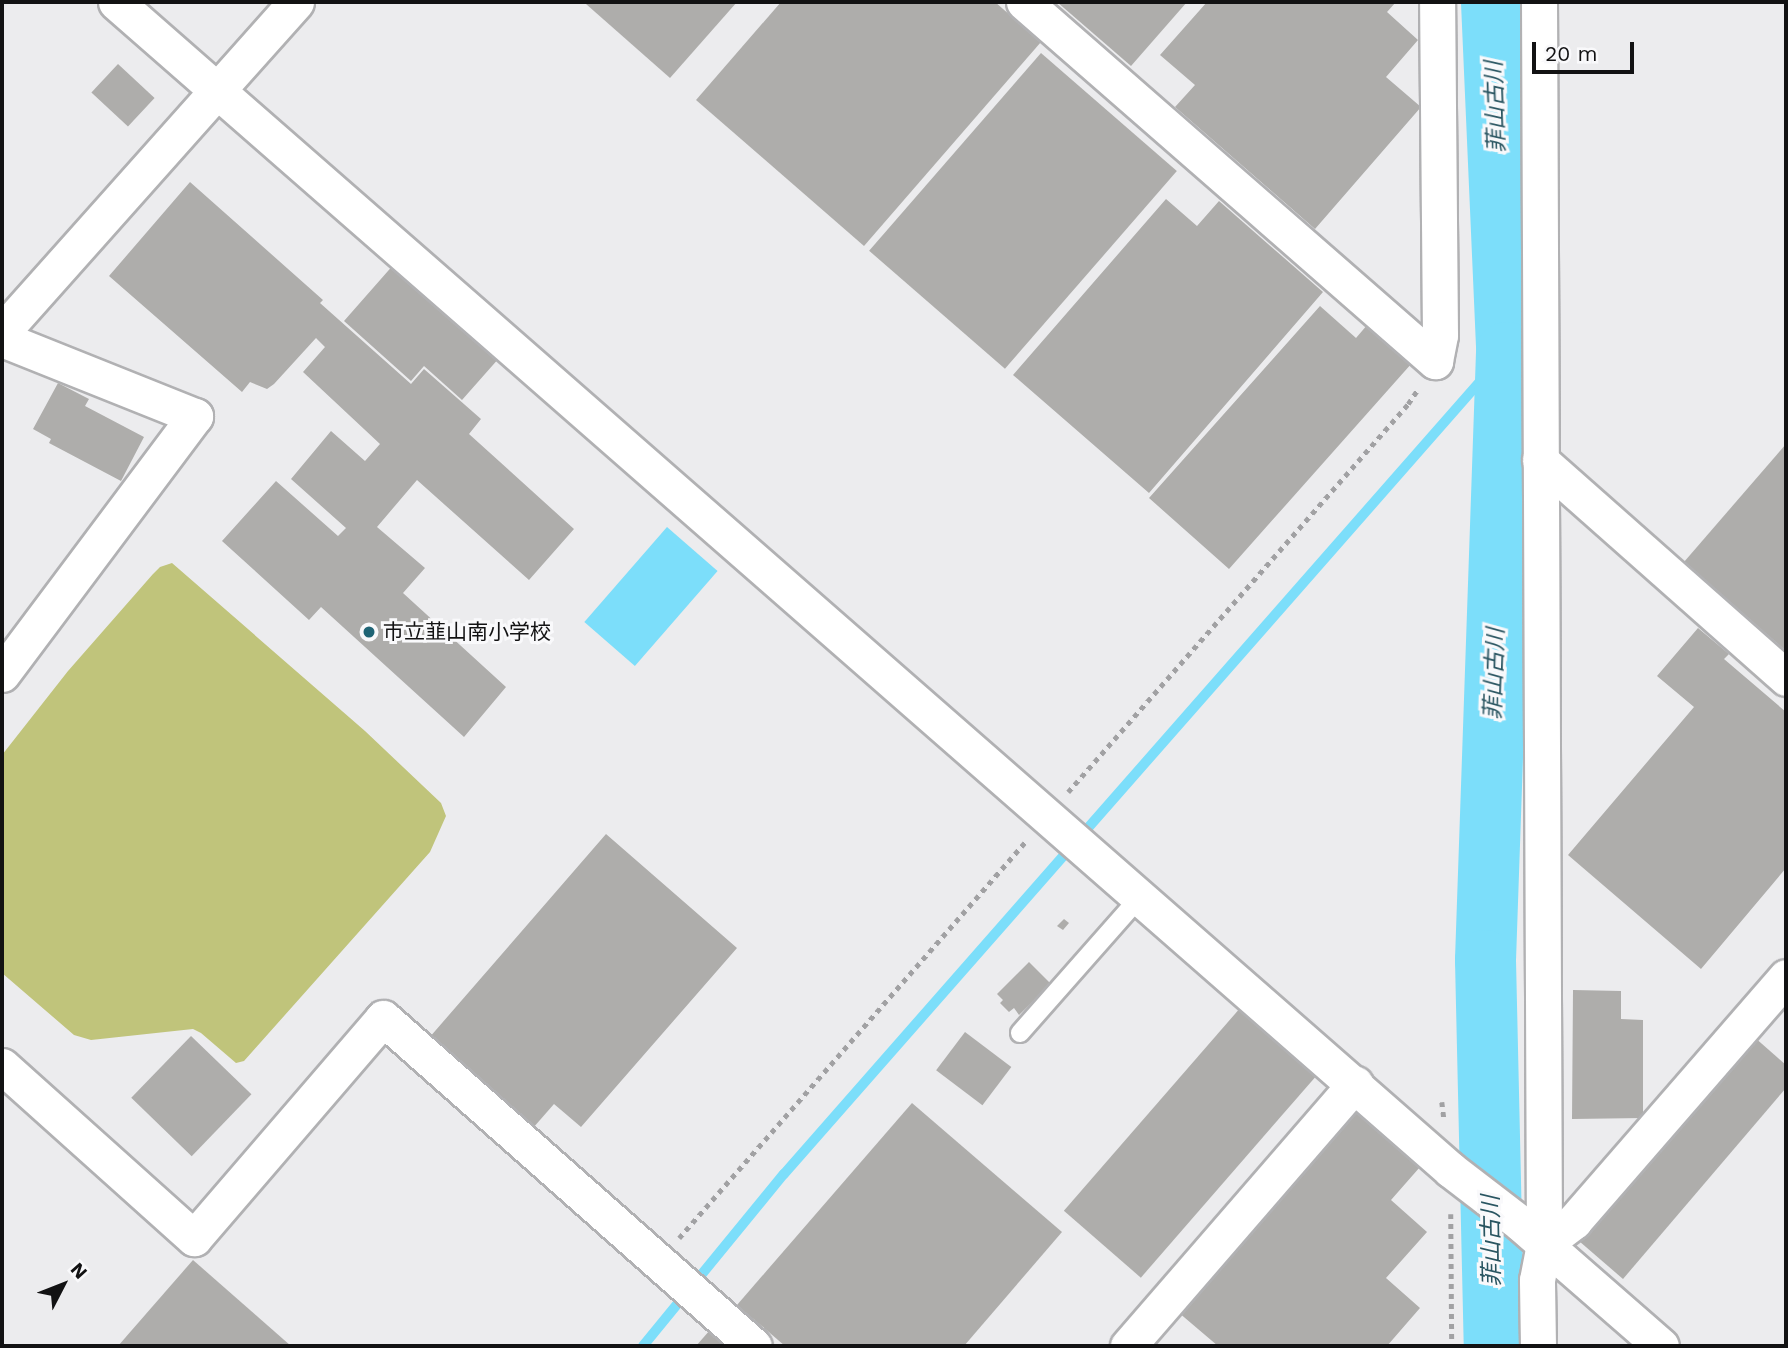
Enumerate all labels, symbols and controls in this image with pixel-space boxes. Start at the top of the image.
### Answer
scale bar [1536,28,1638,72]
text: 20 m [1545,41,1597,66]
water label: 菲山古川 [1481,61,1511,153]
place label: 市立韮山南小学校 [383,619,551,645]
marker: 市立韮山南小学校 [361,624,377,640]
water label: 菲山古川 [1480,628,1510,720]
water label: 菲山古川 [1477,1195,1507,1287]
north arrow [28,1250,98,1320]
text: N [66,1258,92,1284]

